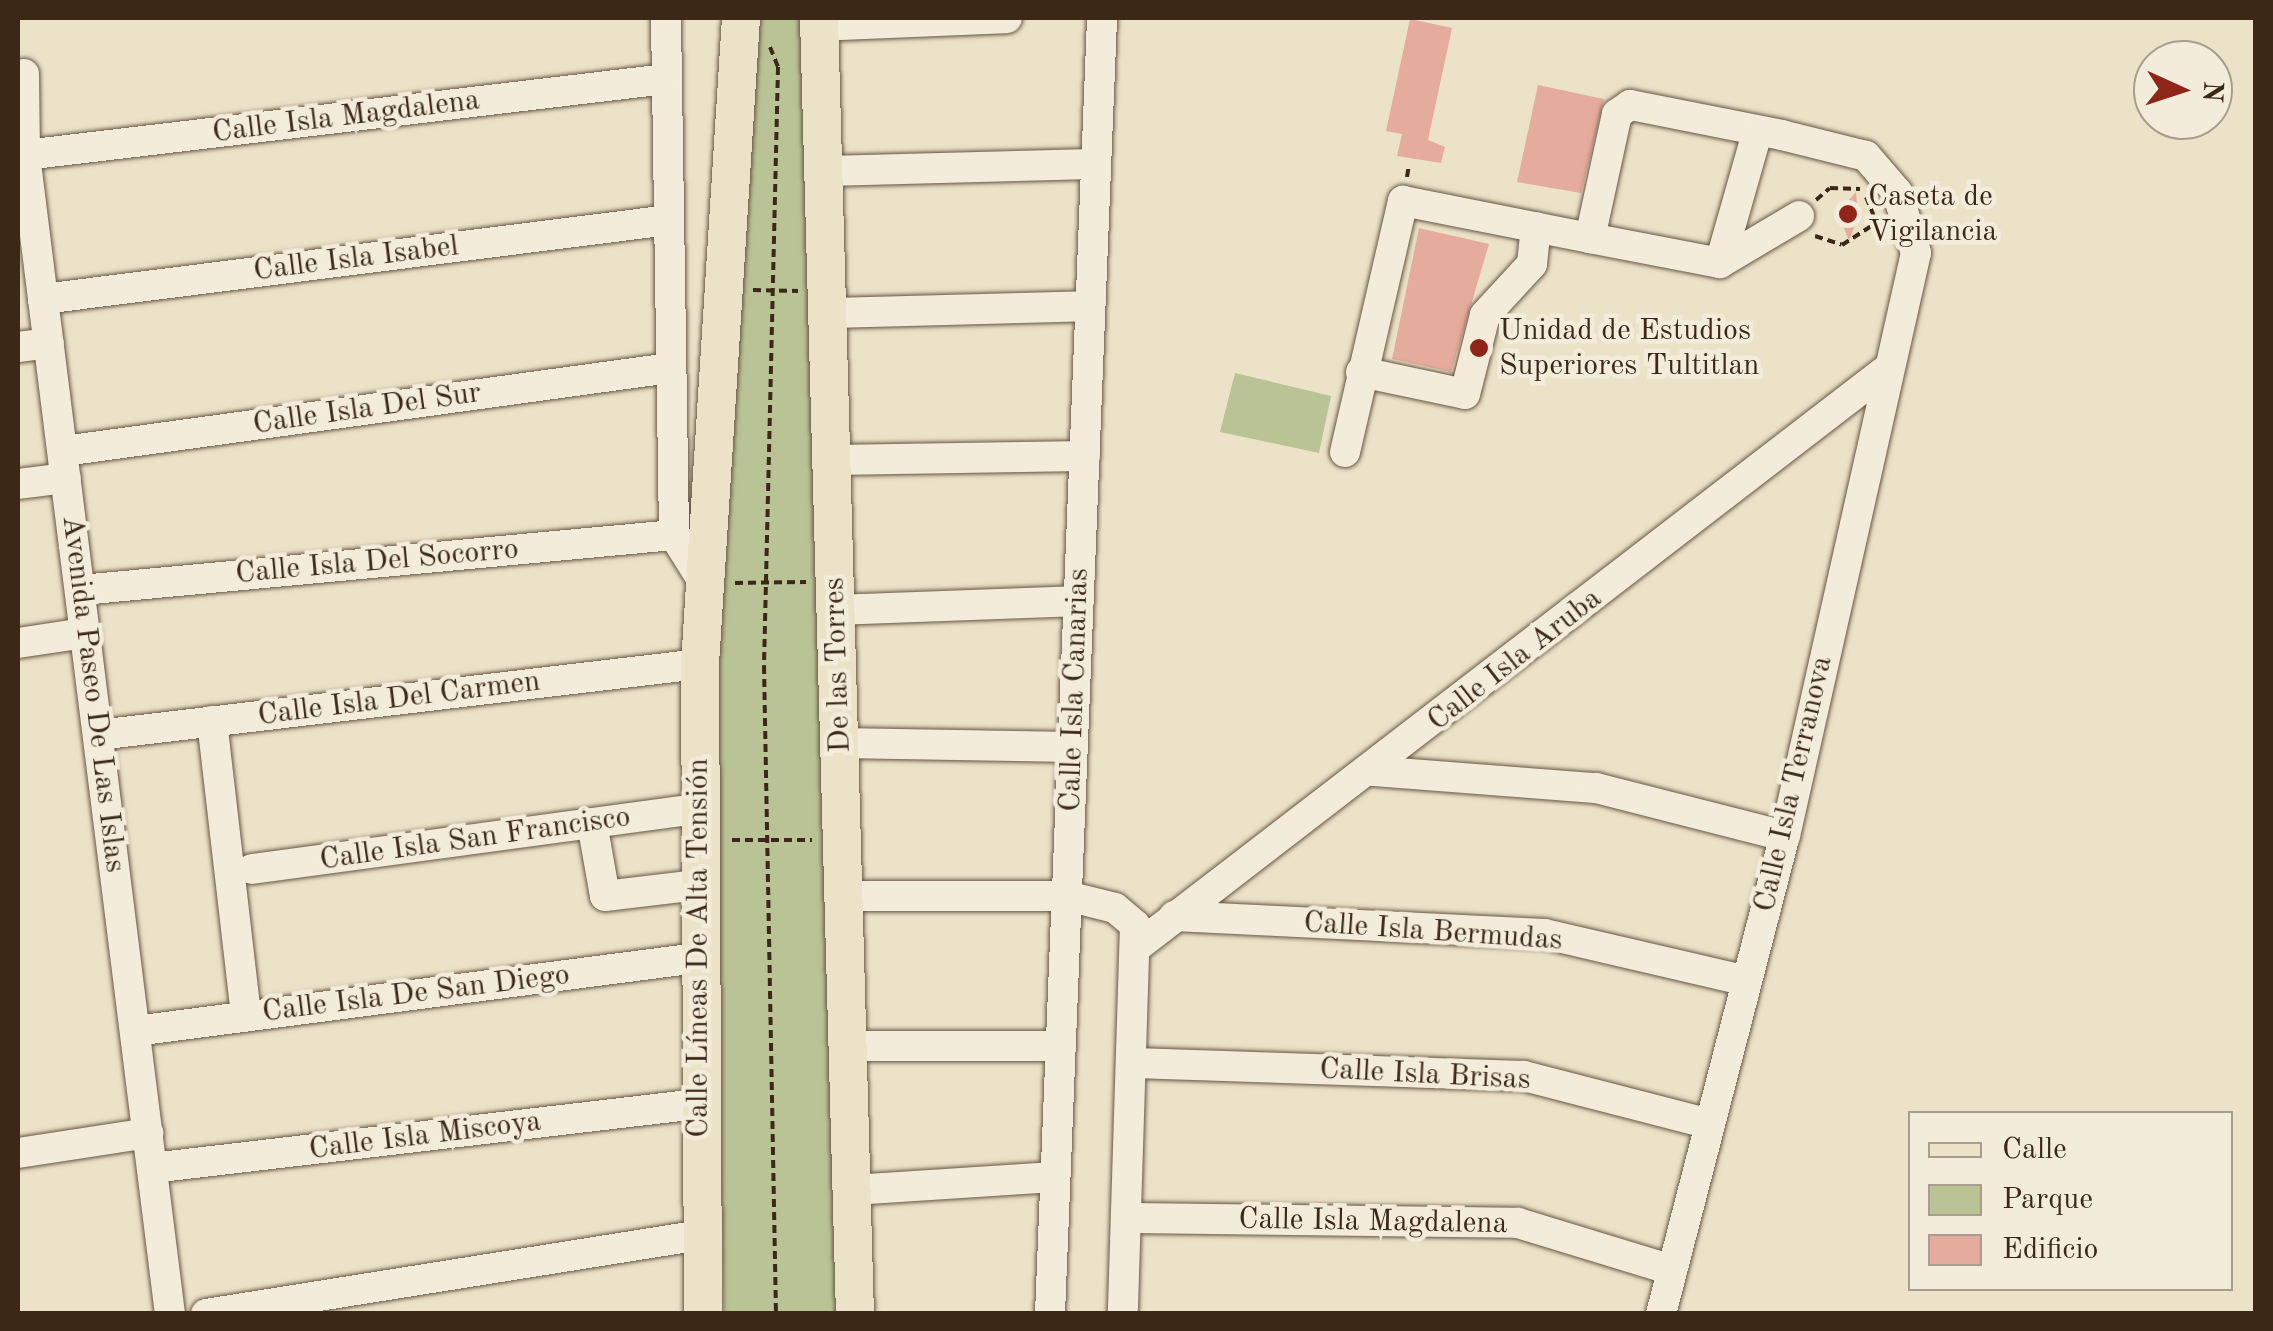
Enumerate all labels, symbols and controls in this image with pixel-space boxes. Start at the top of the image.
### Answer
north arrow [2133,40,2233,140]
text: N [2196,80,2226,103]
street label: Calle Isla Magdalena [210,83,482,151]
place label: Caseta de Vigilancia [1868,179,1997,250]
marker: Caseta de Vigilancia [1837,203,1859,225]
street label: Calle Isla Isabel [251,229,461,289]
place label: Unidad de Estudios Superiores Tultitlan [1499,313,1760,384]
marker: Unidad de Estudios Superiores Tultitlan [1468,337,1490,359]
street label: Calle Isla Del Sur [251,375,483,443]
street label: Avenida Paseo De Las Islas [53,514,133,874]
street label: Calle Isla Del Socorro [234,532,520,592]
street label: Calle Isla Canarias [1053,568,1097,812]
street label: De las Torres [817,577,859,753]
street label: Calle Isla Aruba [1421,581,1609,739]
street label: Calle Isla Terranova [1747,652,1841,916]
street label: Calle Isla Del Carmen [256,664,542,734]
street label: Calle Líneas De Alta Tensión [681,758,717,1138]
street label: Calle Isla San Francisco [317,799,633,879]
street label: Calle Isla Bermudas [1302,905,1564,959]
street label: Calle Isla De San Diego [260,957,572,1031]
street label: Calle Isla Brisas [1318,1051,1532,1099]
street label: Calle Isla Miscoya [307,1104,543,1168]
legend [1908,1111,2233,1291]
text: Calle [2002,1135,2067,1165]
text: Parque [2002,1185,2093,1215]
street label: Calle Isla Magdalena [1238,1202,1508,1242]
text: Edificio [2002,1235,2098,1265]

